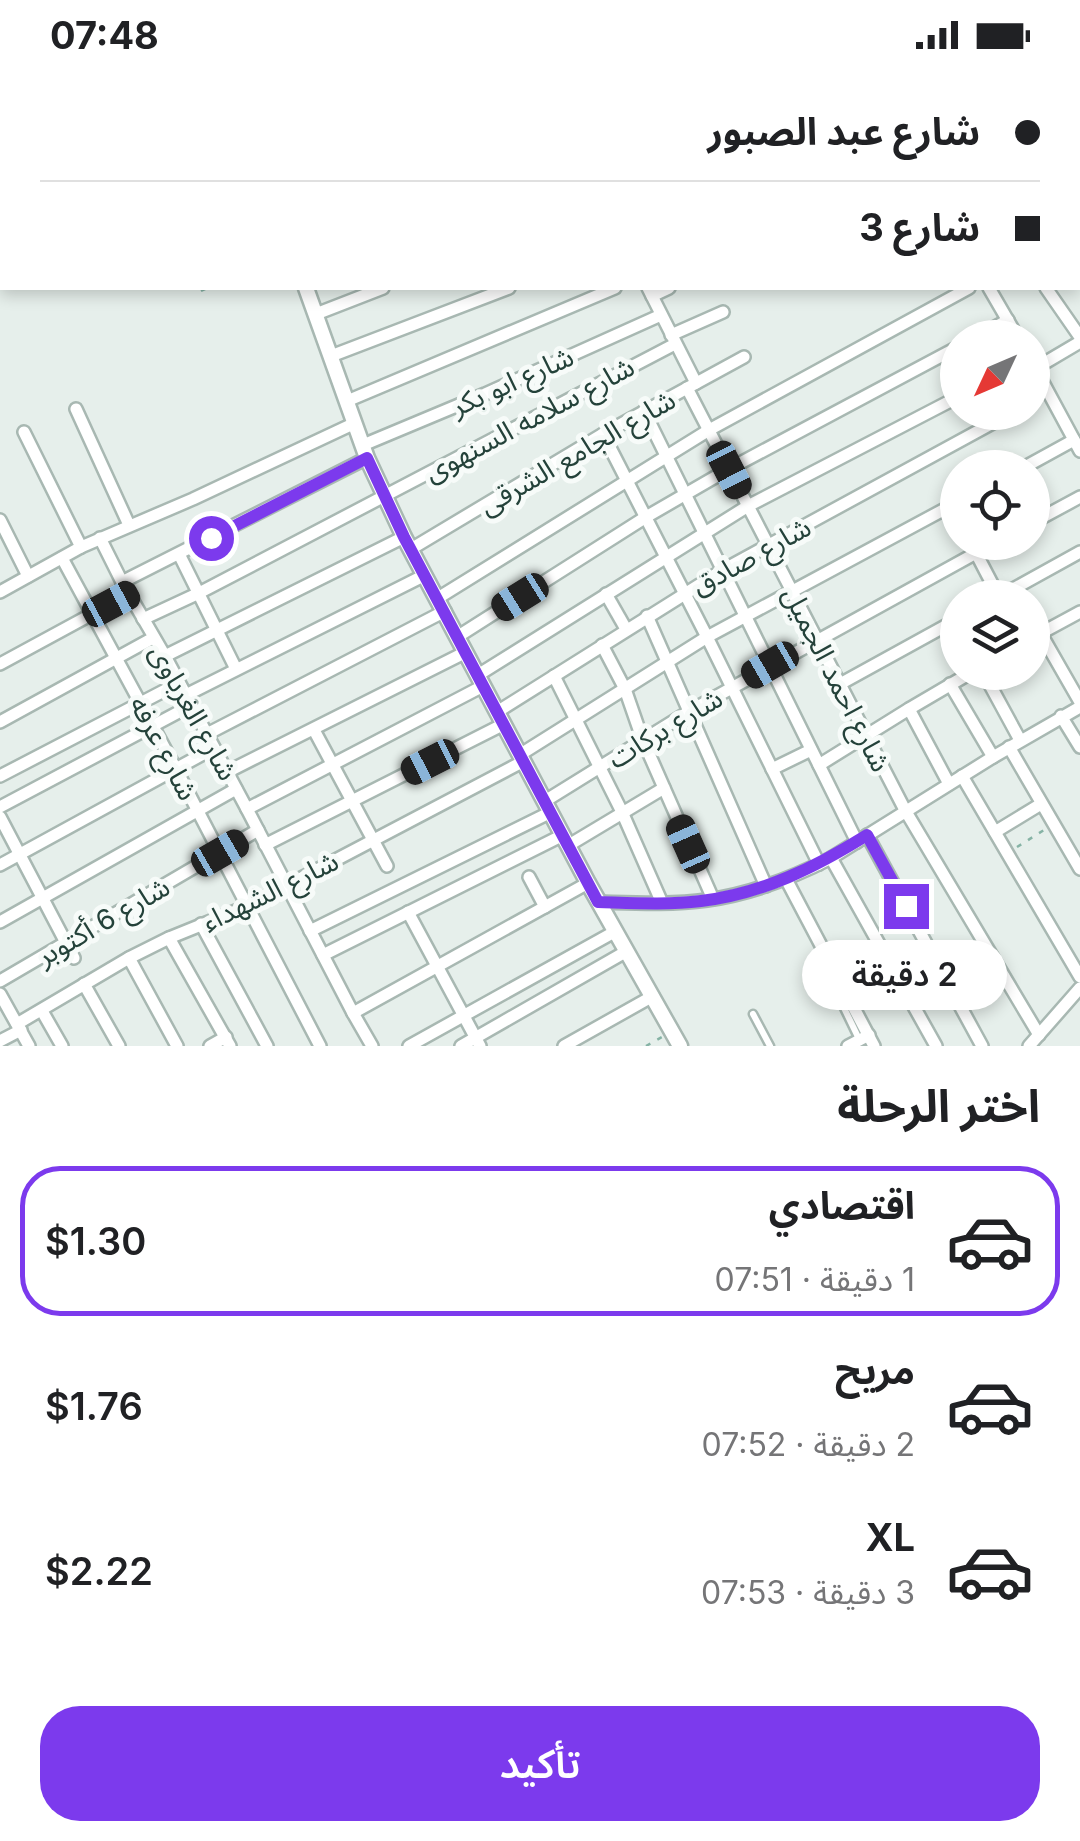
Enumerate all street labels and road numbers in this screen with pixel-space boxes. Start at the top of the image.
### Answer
street label: شارع ابو بكر [445,339,580,427]
street label: شارع سلامه السنهوى [418,349,642,492]
street label: شارع الجامع الشرقى [473,382,683,525]
street label: شارع صادق [686,509,818,606]
street label: شارع احمد الجميل [772,581,898,779]
street label: شارع الغرباوى [139,638,245,788]
street label: شارع بركات [602,681,730,779]
street label: شارع عرفه [119,690,206,808]
street label: شارع الشهداء [196,843,345,942]
street label: شارع 6 أكتوبر [29,869,178,977]

